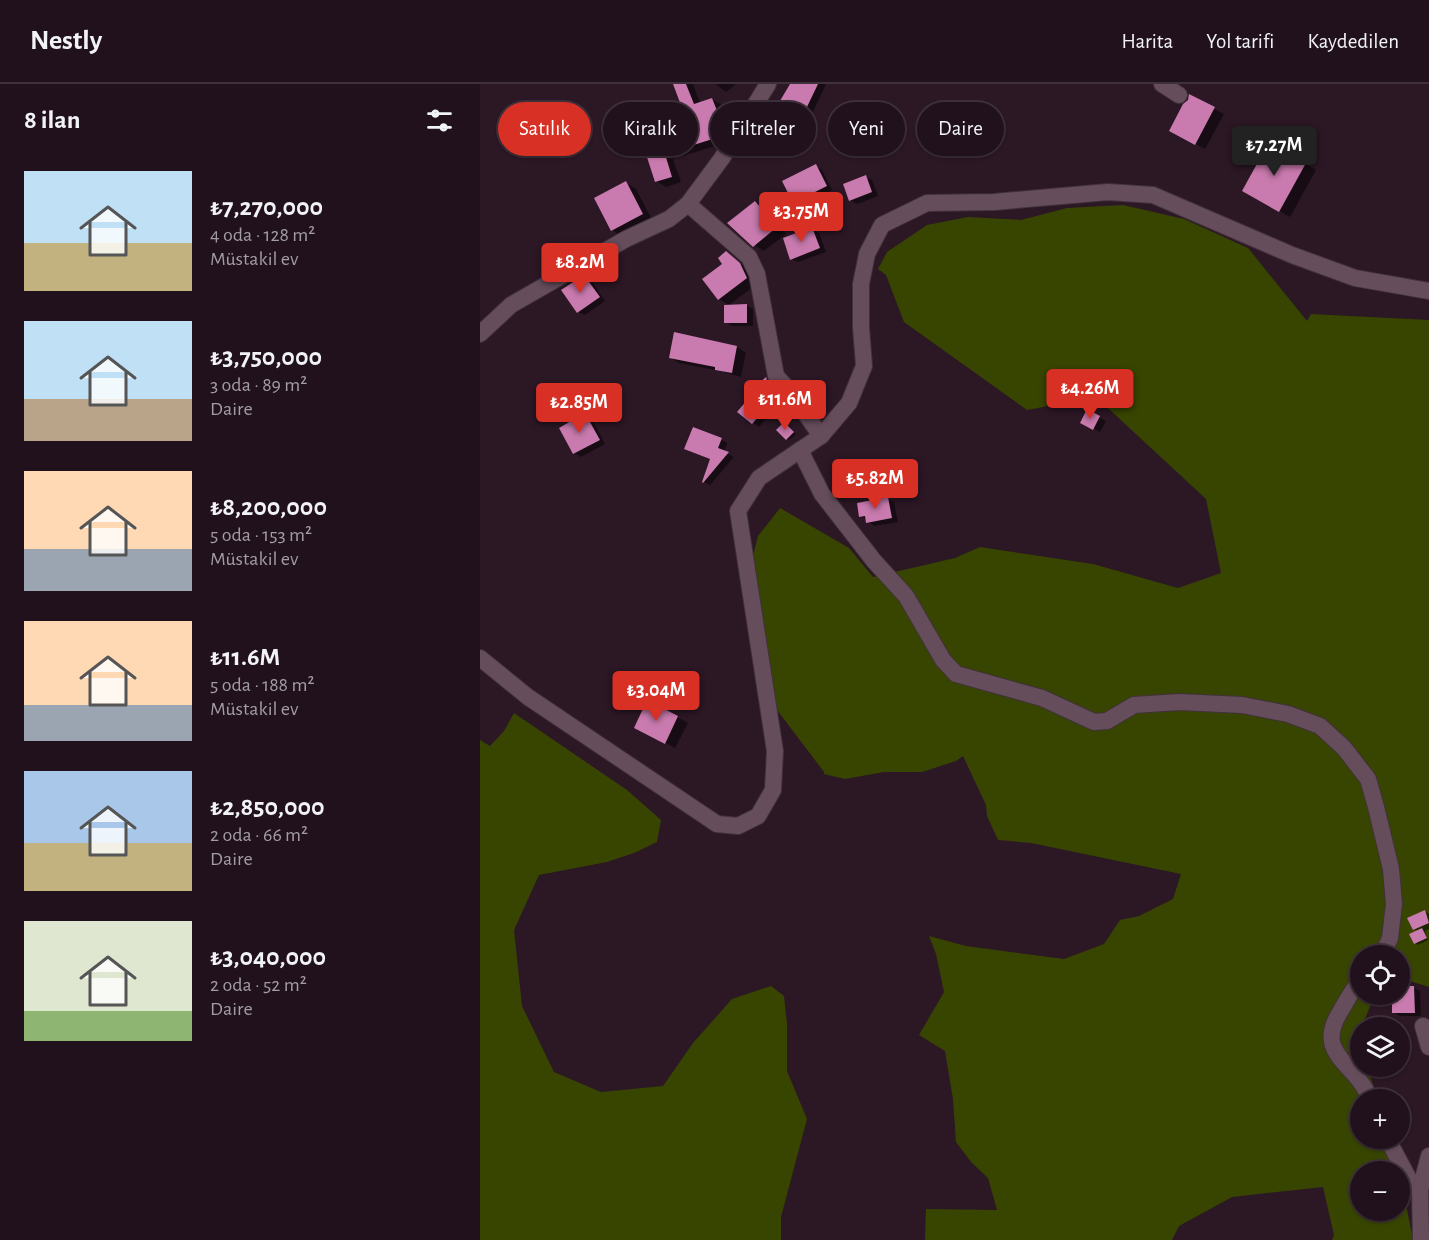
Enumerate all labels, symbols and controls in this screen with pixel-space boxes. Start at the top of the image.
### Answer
text: Nestly [30,27,102,55]
text: Harita [1121,31,1173,52]
text: Yol tarifi [1206,31,1274,52]
text: Kaydedilen [1307,31,1399,52]
chip: Satılık [498,102,591,156]
chip: Kiralık [603,102,698,156]
chip: Filtreler [710,102,816,156]
chip: Yeni [828,102,905,156]
chip: Daire [917,102,1004,156]
icon: filters [423,104,456,137]
text: 8 ilan [24,107,80,133]
pin: ₺7.27M [1225,126,1323,177]
text: ₺7.27M [1246,135,1302,155]
pin: ₺3.75M [752,192,850,243]
text: ₺7,270,000 [210,194,323,220]
icon: home [72,195,144,267]
text: ₺3.75M [773,201,829,221]
text: 4 oda · 128 m² [210,225,315,245]
pin: ₺8.2M [538,243,622,294]
text: Müstakil ev [210,249,298,269]
text: ₺8.2M [555,252,605,272]
text: ₺3,750,000 [210,344,322,370]
icon: home [72,345,144,417]
pin: ₺4.26M [1041,369,1139,420]
text: 3 oda · 89 m² [210,375,307,395]
text: ₺4.26M [1060,378,1120,398]
pin: ₺11.6M [736,380,834,431]
pin: ₺2.85M [530,383,628,434]
text: ₺11.6M [758,389,812,409]
text: ₺2.85M [550,392,608,412]
text: Daire [210,399,253,419]
pin: ₺5.82M [826,459,924,510]
text: ₺5.82M [846,468,904,488]
text: ₺8,200,000 [210,494,327,520]
icon: home [72,495,144,567]
text: 5 oda · 153 m² [210,525,312,545]
text: Müstakil ev [210,549,298,569]
text: ₺11.6M [210,644,280,670]
icon: home [72,645,144,717]
pin: ₺3.04M [607,671,705,722]
text: 5 oda · 188 m² [210,675,314,695]
text: ₺3.04M [626,680,686,700]
text: Müstakil ev [210,699,298,719]
text: ₺2,850,000 [210,794,325,820]
icon: home [72,795,144,867]
text: 2 oda · 66 m² [210,825,308,845]
text: Daire [210,849,253,869]
text: ₺3,040,000 [210,944,326,970]
icon: home [72,945,144,1017]
map controls [1350,945,1410,1221]
button: locate [1350,945,1410,1005]
text: 2 oda · 52 m² [210,975,307,995]
text: Daire [210,999,253,1019]
button: layers [1350,1017,1410,1077]
button: + [1350,1089,1410,1149]
button: − [1350,1161,1410,1221]

